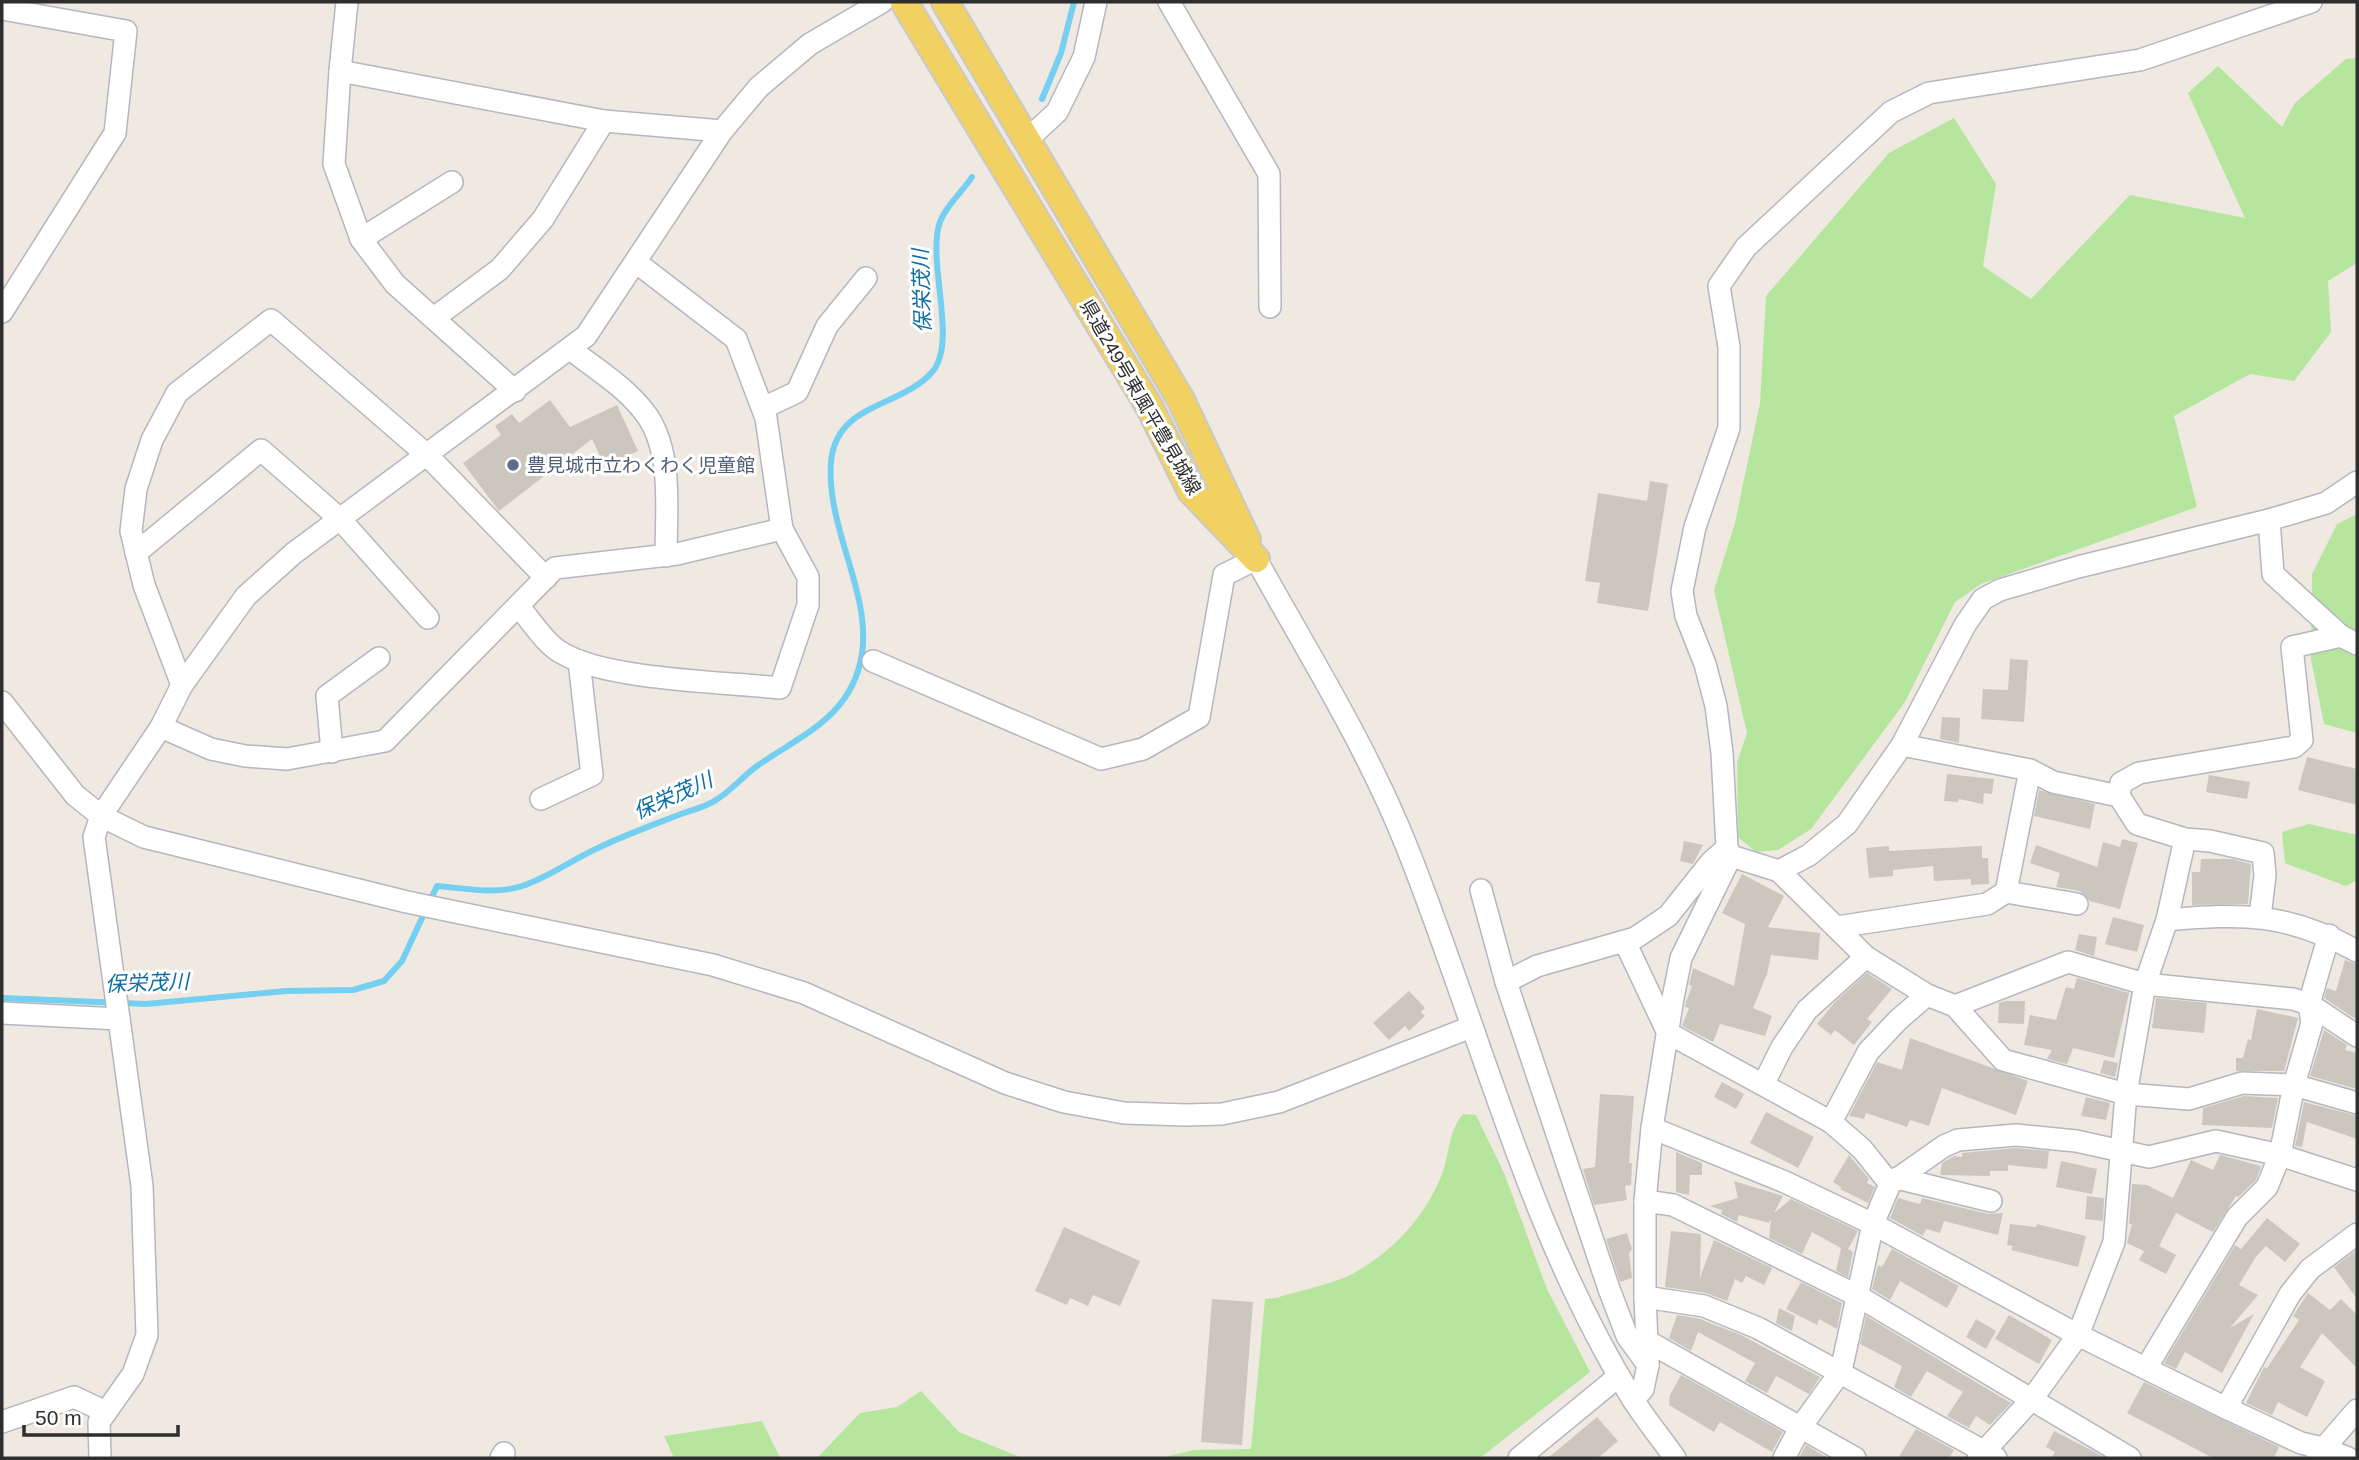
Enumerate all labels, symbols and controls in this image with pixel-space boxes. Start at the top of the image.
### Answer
water label: 保栄茂川 [908,247,934,333]
street label: 県道249号東風平豊見城線 [1076,296,1205,499]
place label: 豊見城市立わくわく児童館 [527,455,755,476]
marker: 豊見城市立わくわく児童館 [505,457,521,473]
water label: 保栄茂川 [630,767,718,823]
water label: 保栄茂川 [105,969,191,995]
scale bar [24,1394,178,1438]
text: 50 m [35,1406,82,1429]

